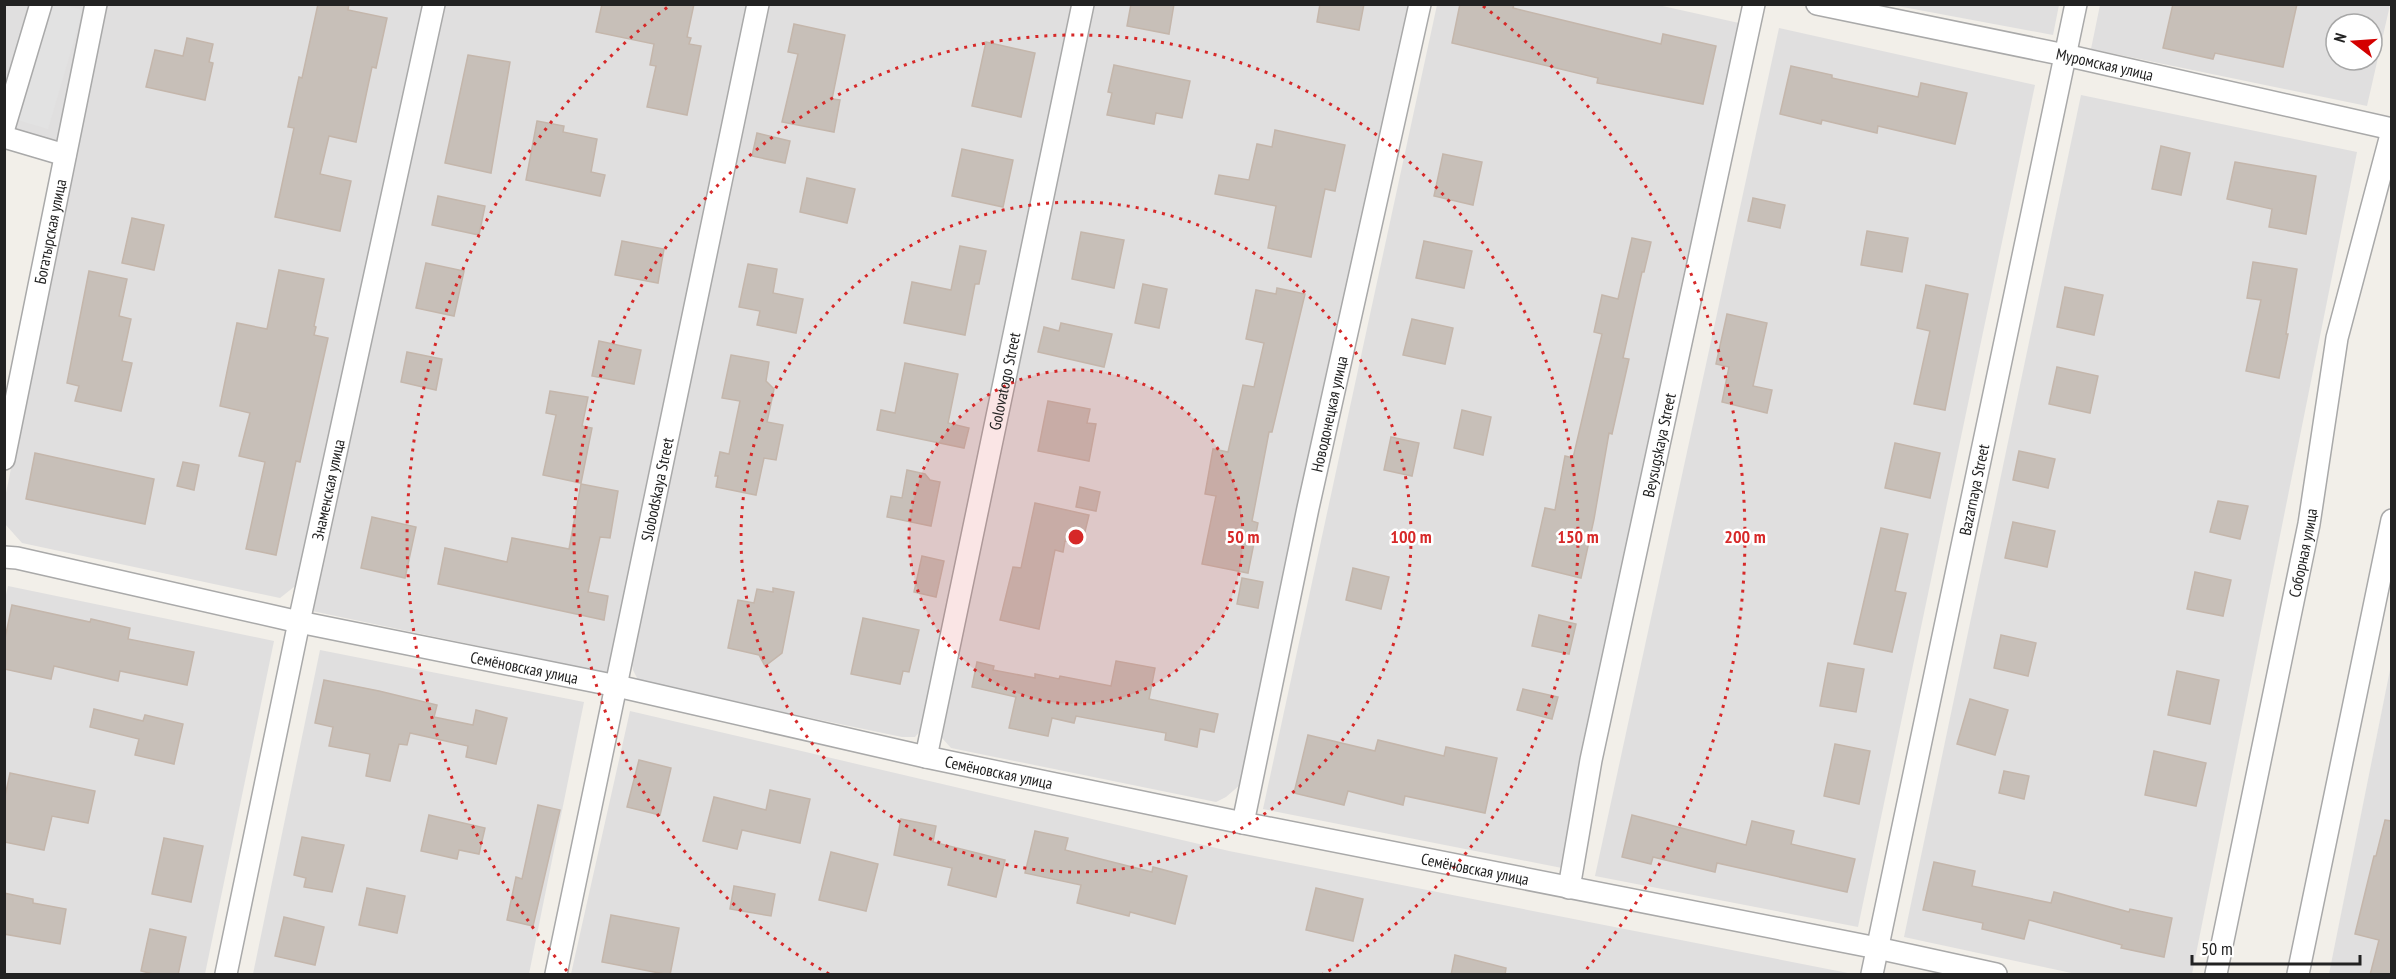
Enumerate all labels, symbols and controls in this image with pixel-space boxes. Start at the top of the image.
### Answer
north arrow [2324,12,2384,72]
text: N [2329,31,2350,45]
street label: Муромская улица [2054,43,2155,85]
street label: Богатырская улица [30,177,70,286]
street label: Golovatogo Street [984,330,1024,432]
street label: Новодонецкая улица [1306,354,1352,474]
street label: Beysugskaya Street [1638,390,1680,499]
street label: Slobodskaya Street [636,435,678,543]
street label: Знаменская улица [307,437,349,542]
street label: Bazarnaya Street [1955,441,1993,537]
street label: Соборная улица [2284,507,2321,599]
text: 50 m [1227,525,1259,548]
text: 100 m [1390,525,1432,548]
text: 150 m [1557,525,1599,548]
text: 200 m [1724,525,1766,548]
centre of rings [1066,527,1086,547]
street label: Семёновская улица [469,647,580,688]
street label: Семёновская улица [943,751,1054,793]
street label: Семёновская улица [1419,848,1531,889]
scale bar [2192,928,2360,966]
text: 50 m [2201,937,2233,960]

